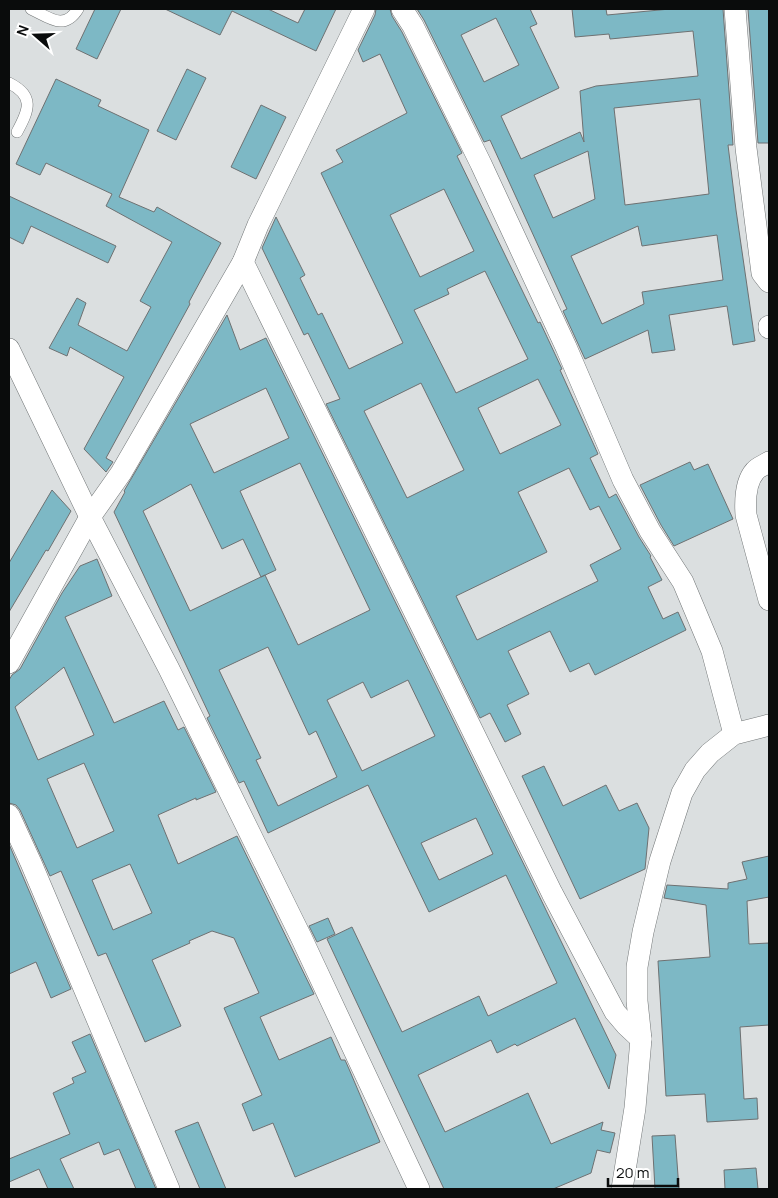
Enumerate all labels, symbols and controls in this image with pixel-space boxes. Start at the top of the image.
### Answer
north arrow [10,10,60,60]
text: N [12,22,33,38]
scale bar [608,1156,678,1188]
text: 20 m [616,1162,649,1183]

